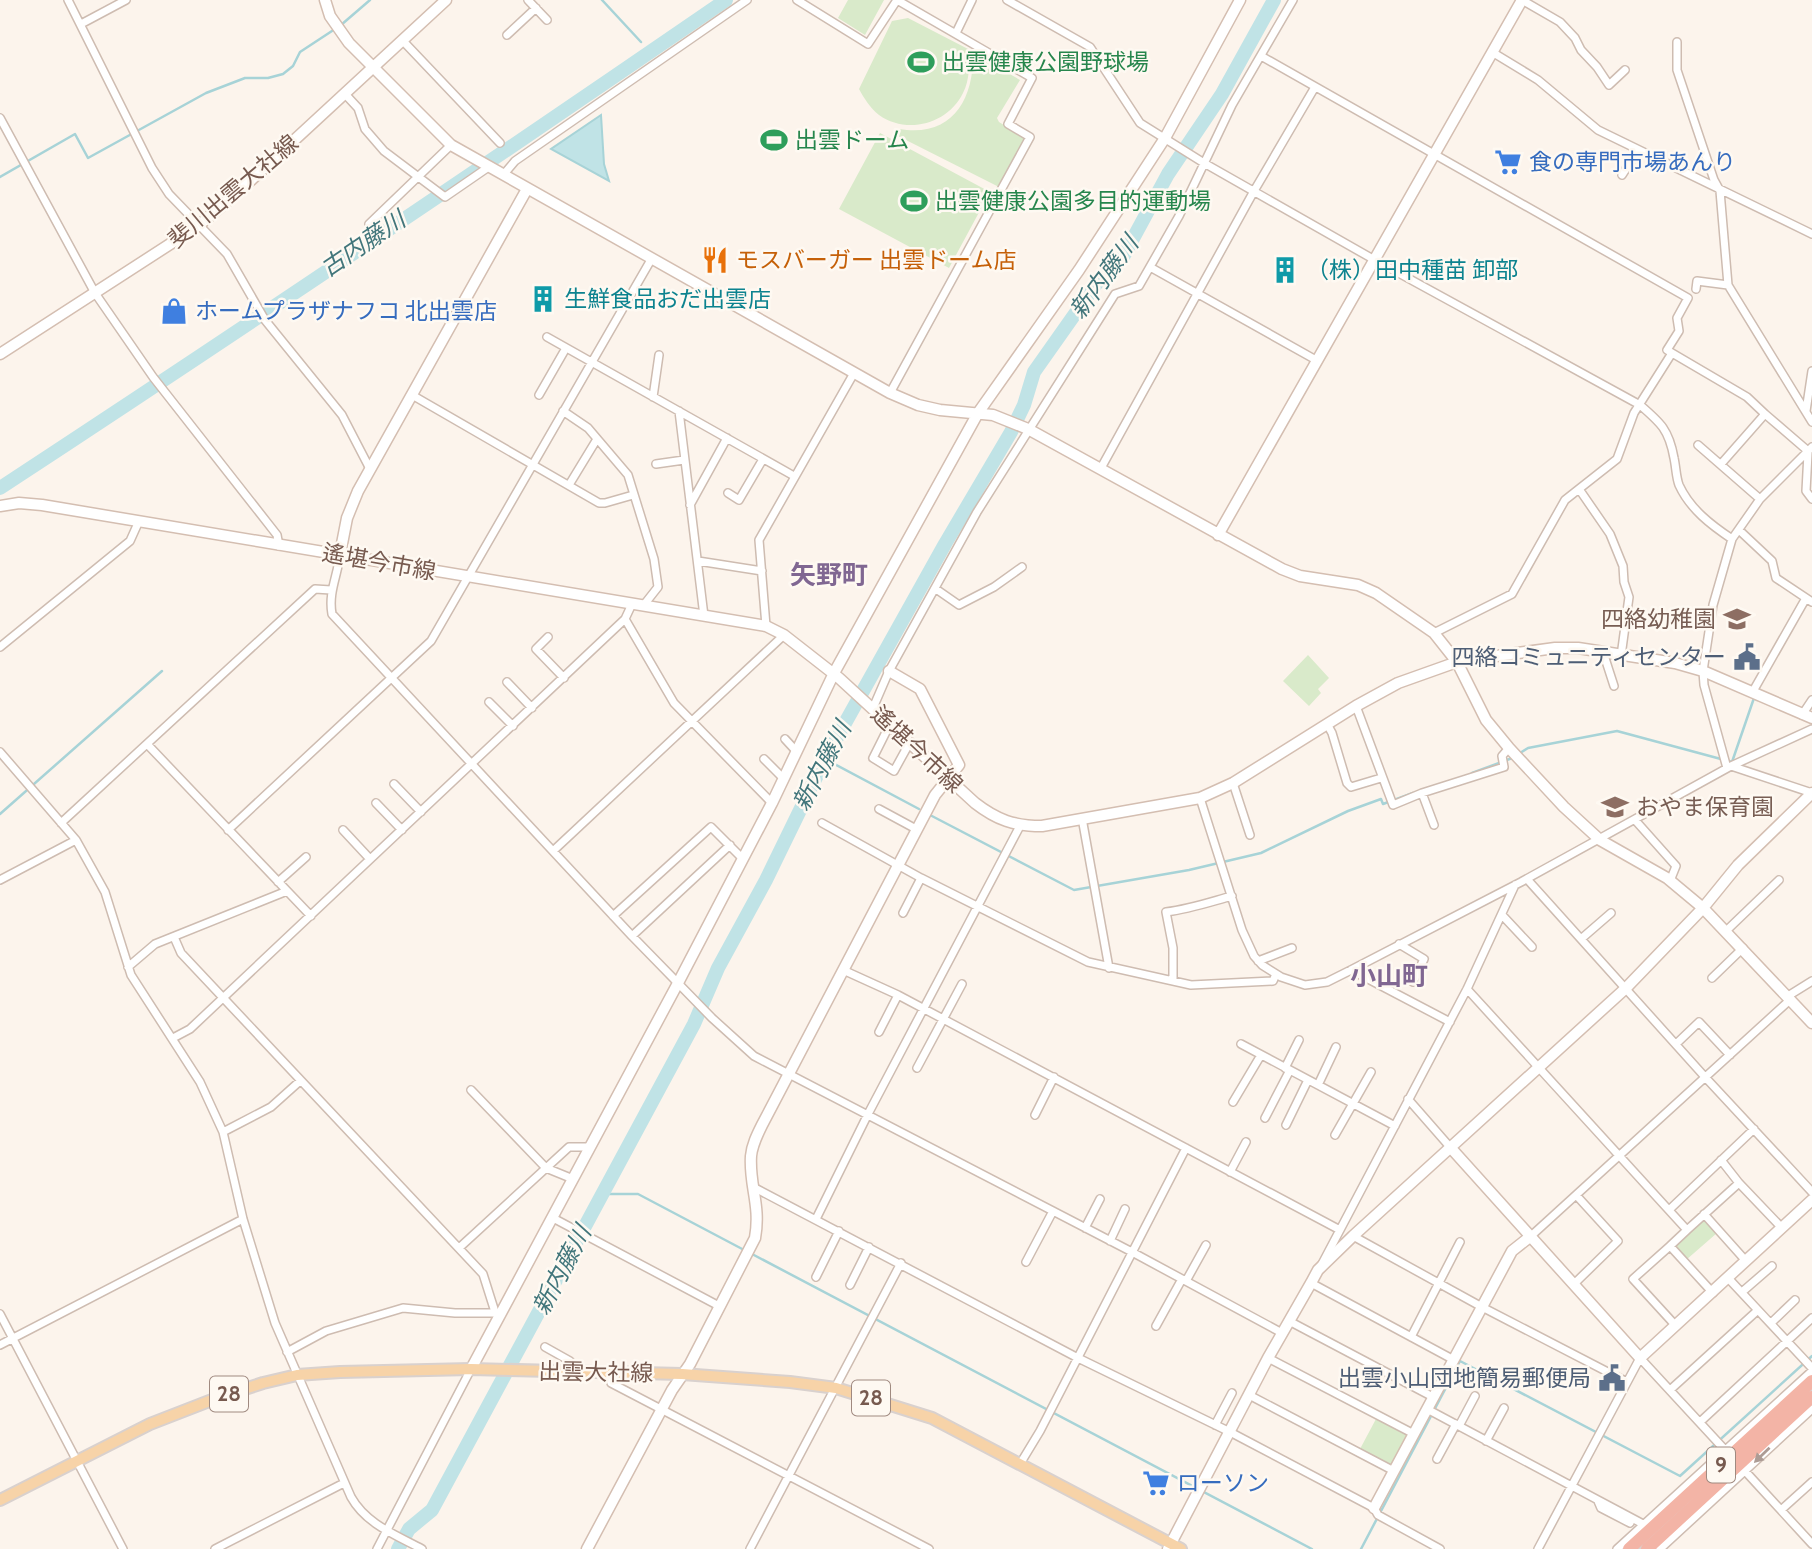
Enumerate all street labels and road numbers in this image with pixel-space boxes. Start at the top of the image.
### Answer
street label: 斐川出雲大社線 [162,129,304,253]
street label: 遙堪今市線 [320,538,438,586]
street label: 遙堪今市線 [865,700,969,798]
street label: 出雲大社線 [538,1357,654,1387]
road number: 28 [210,1376,248,1412]
road number: 28 [852,1380,890,1416]
road number: 9 [1707,1448,1735,1482]

